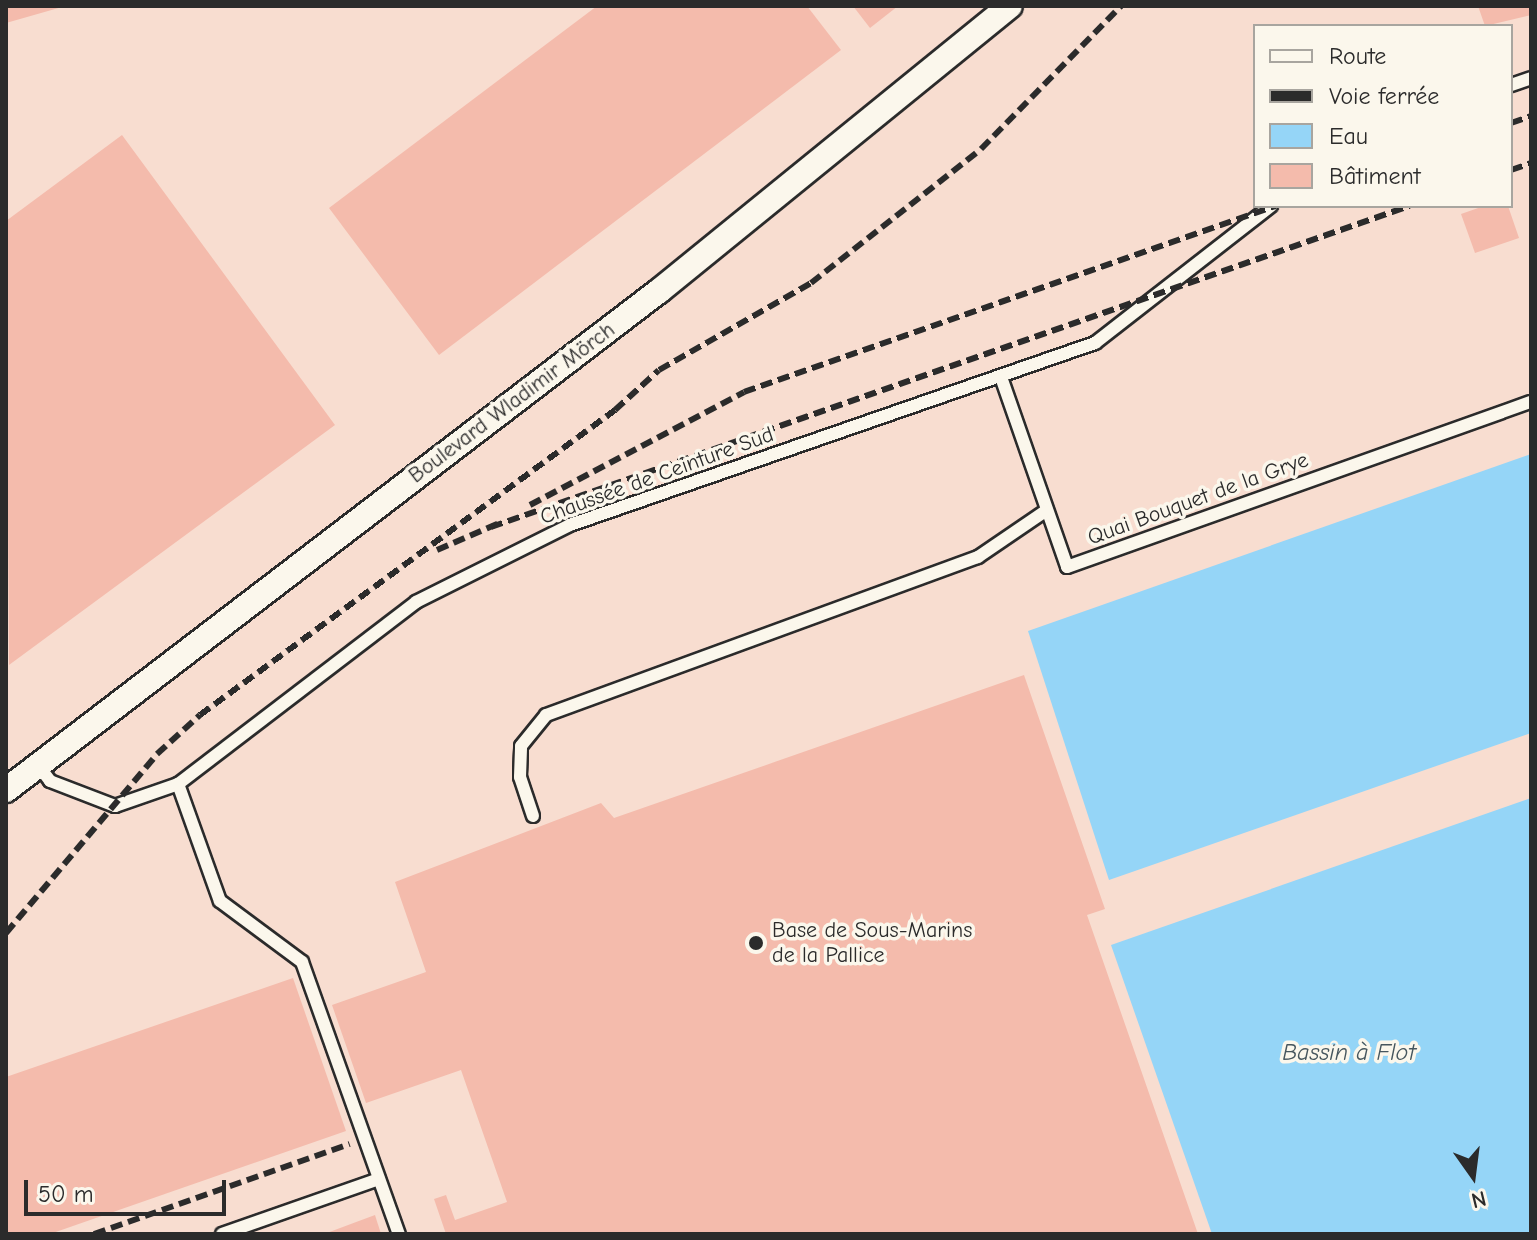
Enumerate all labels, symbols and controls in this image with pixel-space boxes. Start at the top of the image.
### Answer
legend [1253,24,1513,208]
text: Route [1329,42,1386,70]
text: Voie ferrée [1329,82,1439,110]
text: Eau [1329,122,1368,150]
text: Bâtiment [1329,162,1421,190]
street label: Boulevard Wladimir Mörch [404,317,620,489]
street label: Chaussée de Ceinture Sud [537,421,777,531]
street label: Quai Bouquet de la Grye [1084,447,1312,551]
place label: Base de Sous-Marins de la Pallice [772,917,972,968]
marker: Base de Sous-Marins de la Pallice [747,934,765,952]
water label: Bassin à Flot [1282,1039,1416,1067]
north arrow [1433,1136,1513,1216]
scale bar [28,1164,230,1214]
text: 50 m [38,1180,94,1208]
text: N [1469,1185,1489,1214]

